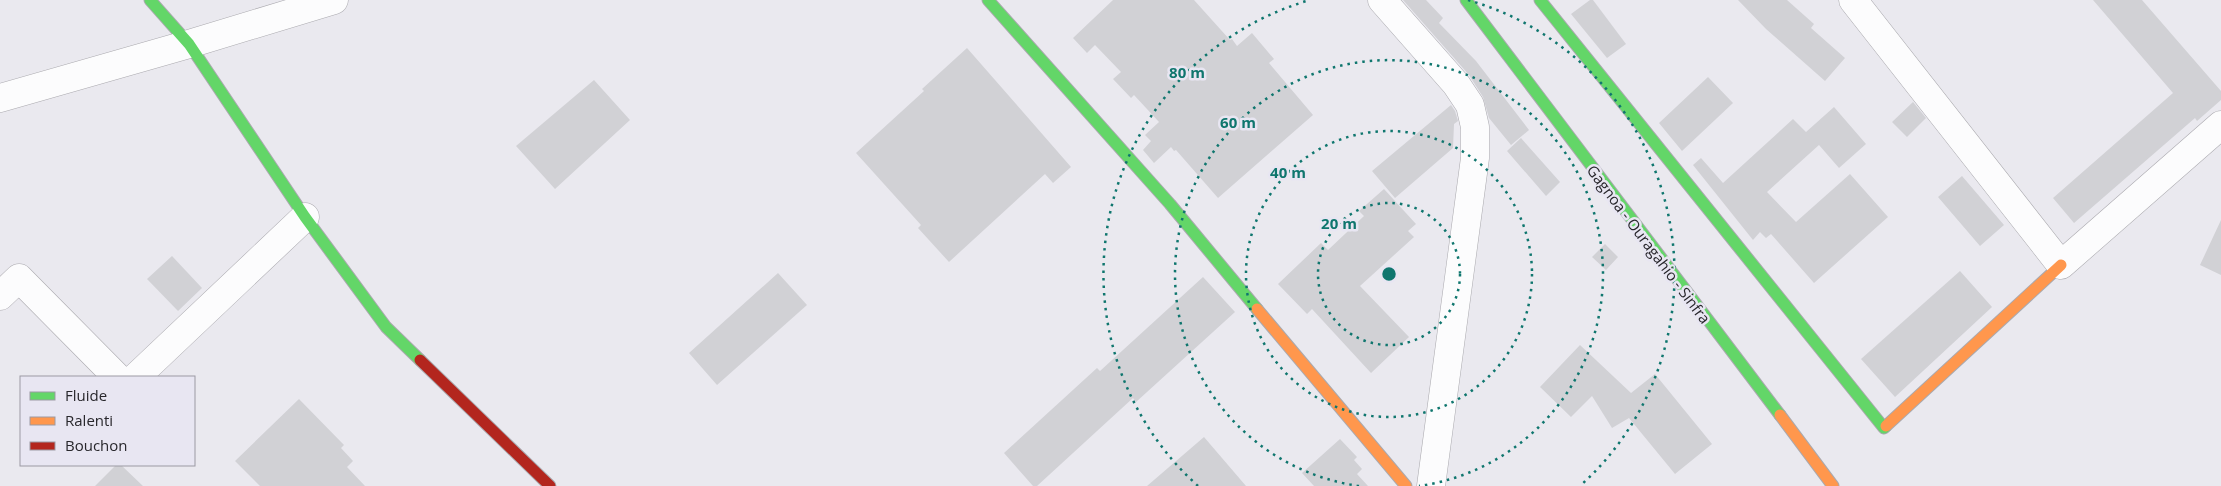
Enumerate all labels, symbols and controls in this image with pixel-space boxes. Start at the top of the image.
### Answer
text: 80 m [1169,62,1205,82]
text: 60 m [1220,112,1256,132]
street label: Gagnoa - Ouragahio - Sinfra [1583,161,1715,327]
text: 40 m [1270,162,1306,182]
text: 20 m [1321,213,1357,233]
centre of rings [1380,265,1398,283]
legend [20,376,195,466]
text: Fluide [65,385,107,405]
text: Ralenti [65,410,113,430]
text: Bouchon [65,435,128,455]

